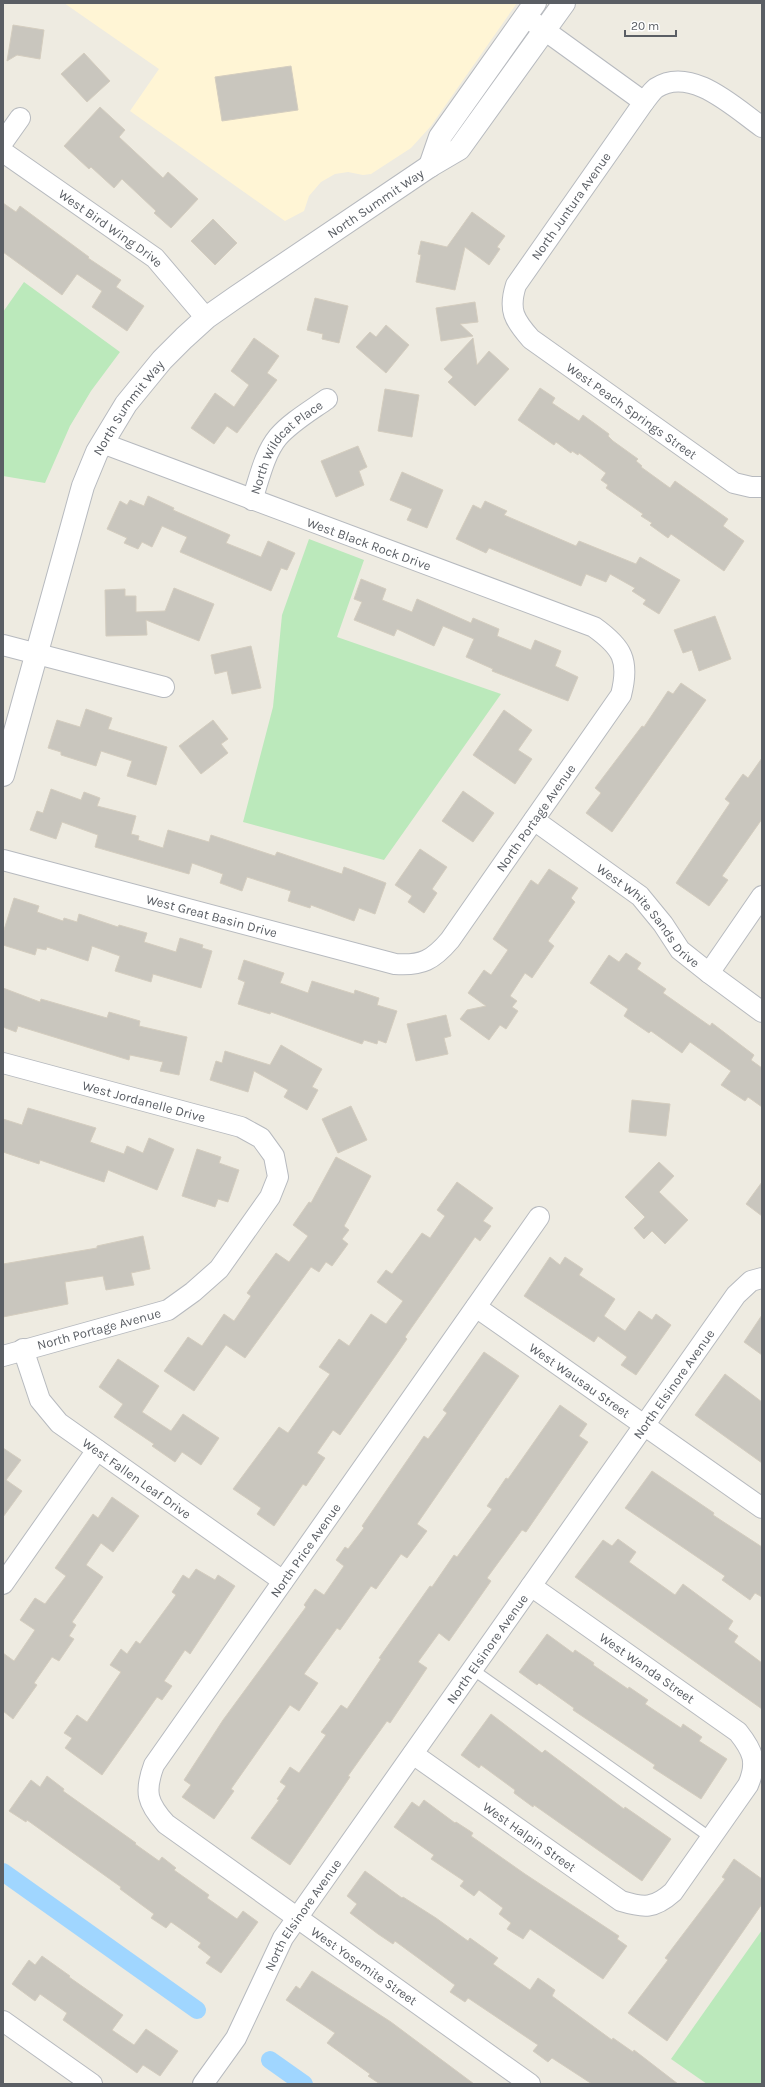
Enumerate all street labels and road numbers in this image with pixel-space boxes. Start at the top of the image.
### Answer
street label: North Juntura Avenue [528,149,614,263]
street label: North Summit Way [324,165,426,241]
street label: West Bird Wing Drive [56,186,167,270]
street label: North Summit Way [89,357,166,458]
street label: West Peach Springs Street [564,359,700,462]
street label: North Wildcat Place [247,397,325,496]
street label: West Black Rock Drive [305,515,434,574]
street label: North Portage Avenue [493,761,578,874]
street label: West White Sands Drive [594,860,703,970]
street label: West Great Basin Drive [145,891,279,940]
street label: West Jordanelle Drive [81,1077,207,1125]
street label: North Portage Avenue [36,1305,163,1353]
street label: North Elsinore Avenue [630,1326,717,1441]
street label: West Wausau Street [527,1339,633,1421]
street label: West Fallen Leaf Drive [80,1435,194,1522]
street label: North Price Avenue [267,1500,343,1600]
street label: North Elsinore Avenue [443,1591,531,1706]
street label: West Wanda Street [597,1630,697,1706]
street label: West Halpin Street [480,1799,579,1875]
street label: North Elsinore Avenue [261,1856,344,1973]
street label: West Yosemite Street [308,1924,420,2008]

